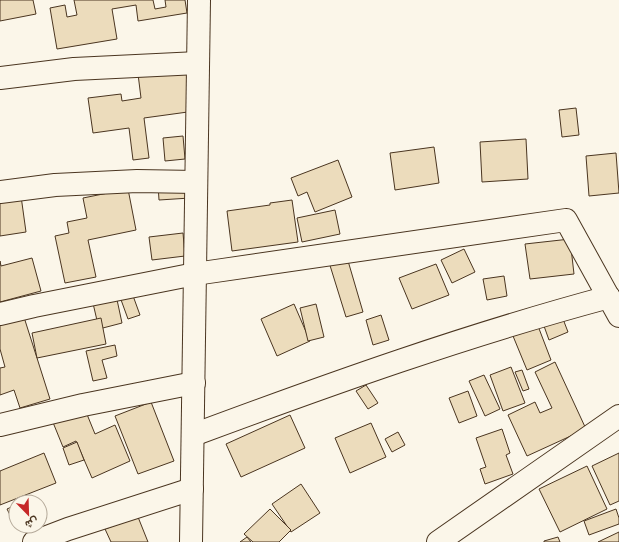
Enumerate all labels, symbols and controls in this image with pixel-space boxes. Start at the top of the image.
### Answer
north arrow [8,494,48,534]
text: ش [23,514,41,532]

